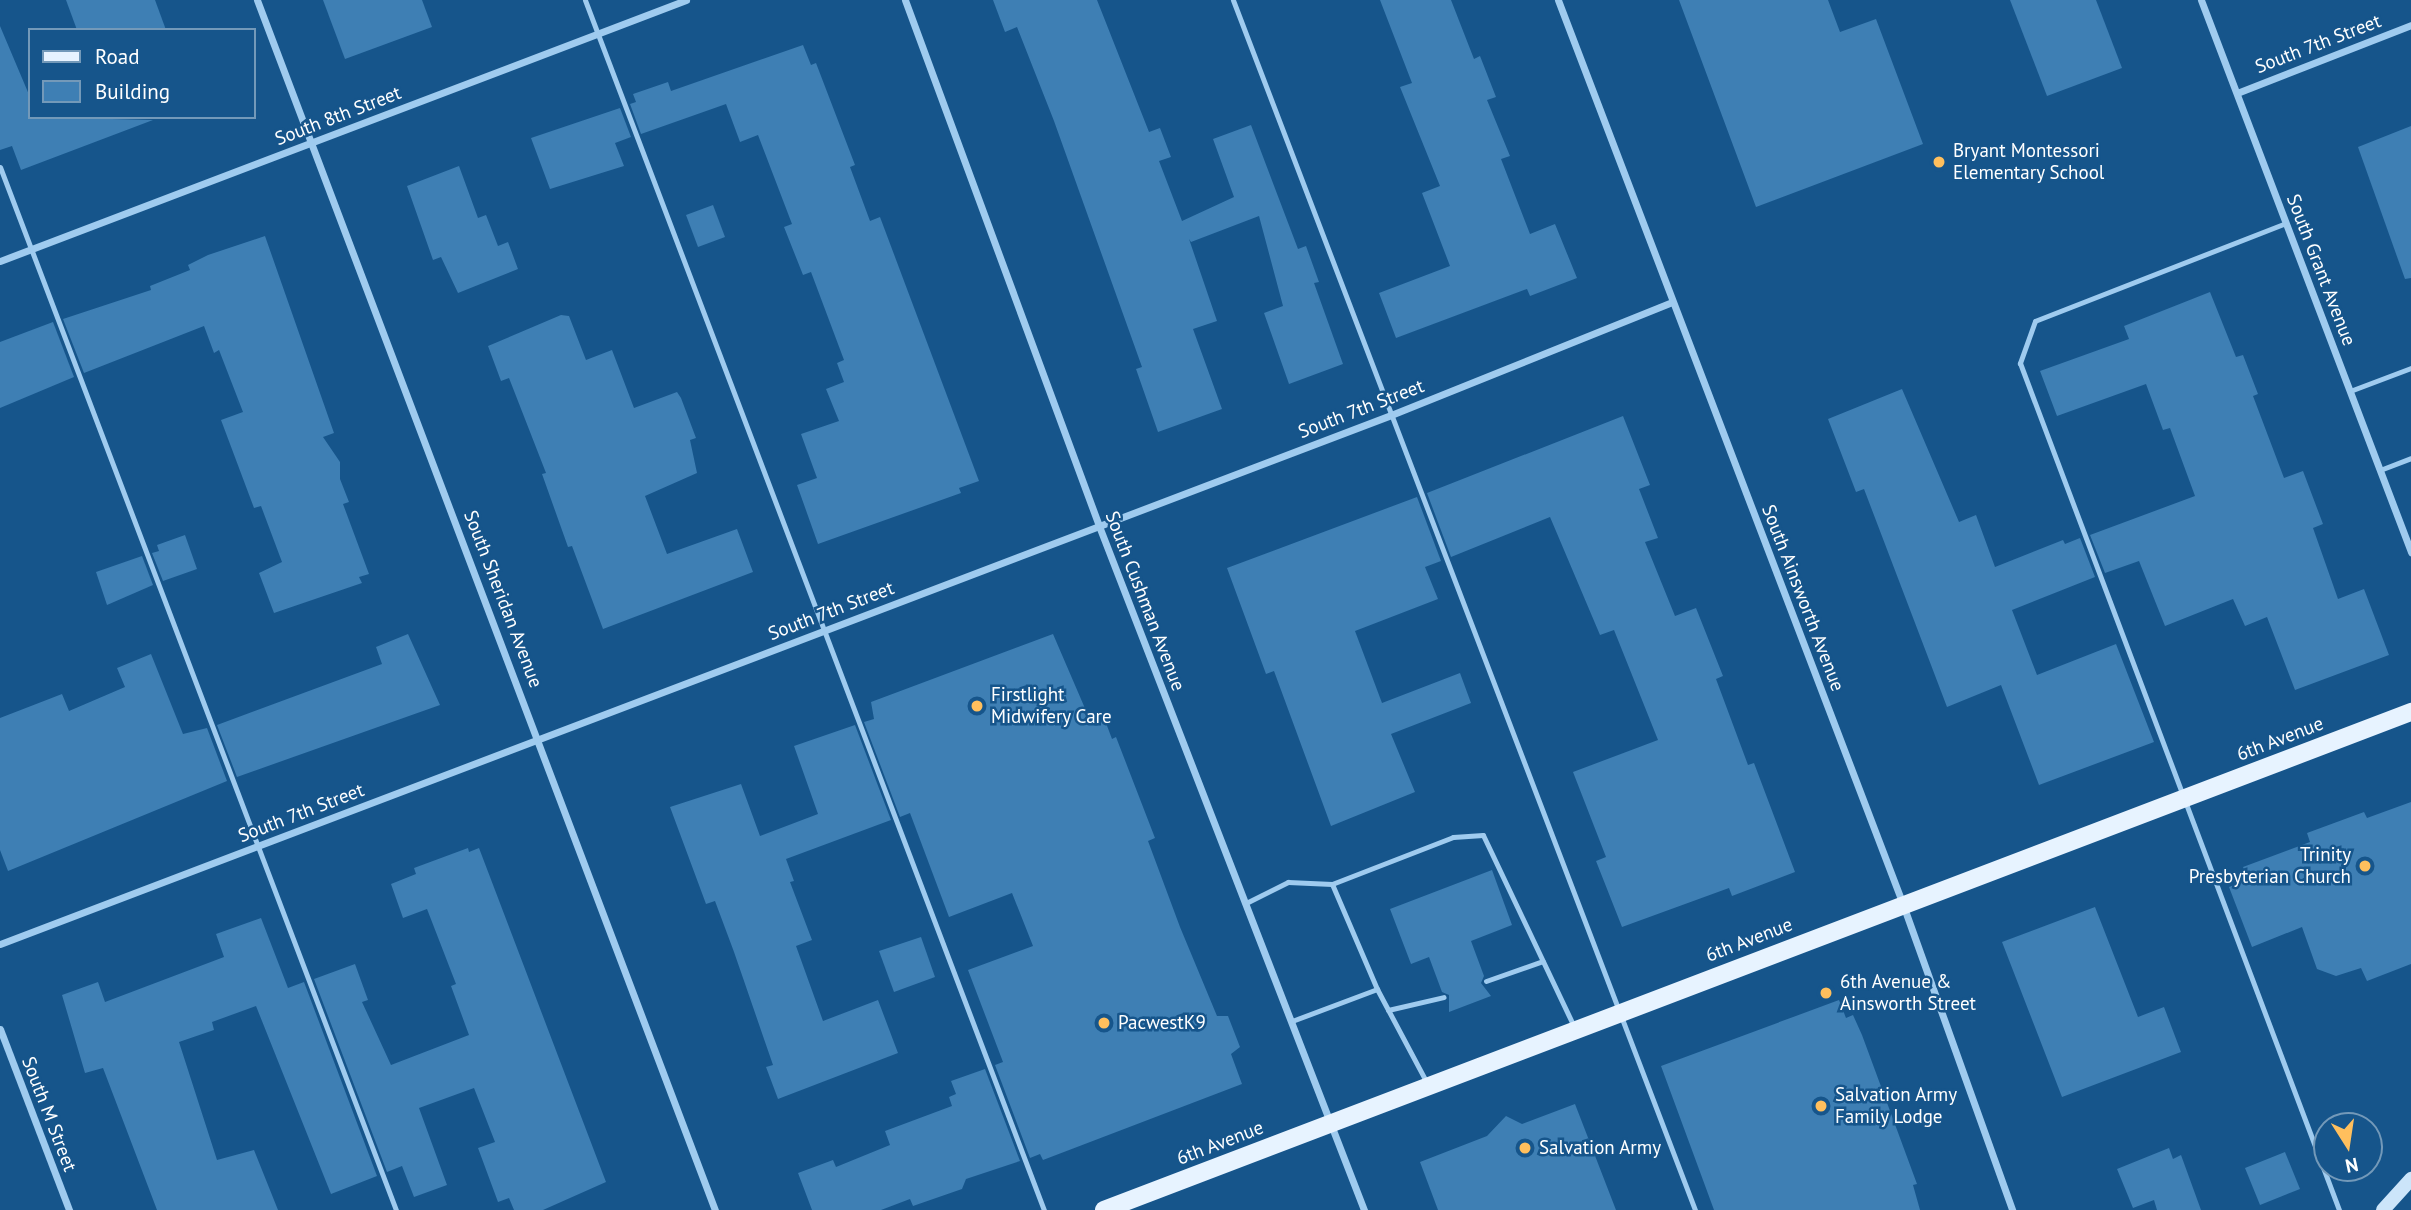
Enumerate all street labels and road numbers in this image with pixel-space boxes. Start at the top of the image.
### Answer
street label: South 7th Street [2252,10,2384,78]
street label: South 8th Street [272,81,404,151]
street label: South Grant Avenue [2281,191,2361,349]
street label: South 7th Street [1295,375,1427,443]
street label: South Ainsworth Avenue [1757,501,1849,695]
street label: South Sheridan Avenue [459,507,547,691]
street label: South Cushman Avenue [1100,508,1190,694]
street label: South 7th Street [765,577,897,645]
street label: 6th Avenue [2233,712,2327,766]
street label: South 7th Street [235,779,367,847]
street label: 6th Avenue [1702,913,1796,967]
street label: South M Street [17,1053,81,1175]
street label: 6th Avenue [1173,1116,1267,1170]

